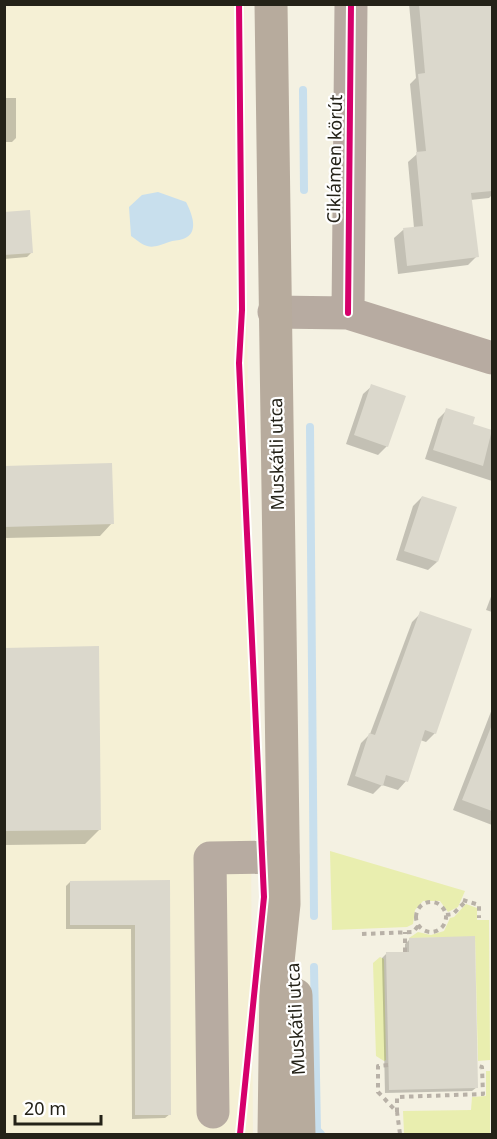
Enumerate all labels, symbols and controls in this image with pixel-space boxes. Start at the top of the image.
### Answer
street label: Ciklámen körút [321,94,347,224]
street label: Muskátli utca [263,397,289,511]
street label: Muskátli utca [280,962,310,1076]
scale bar [15,1088,100,1126]
text: 20 m [24,1096,66,1120]

